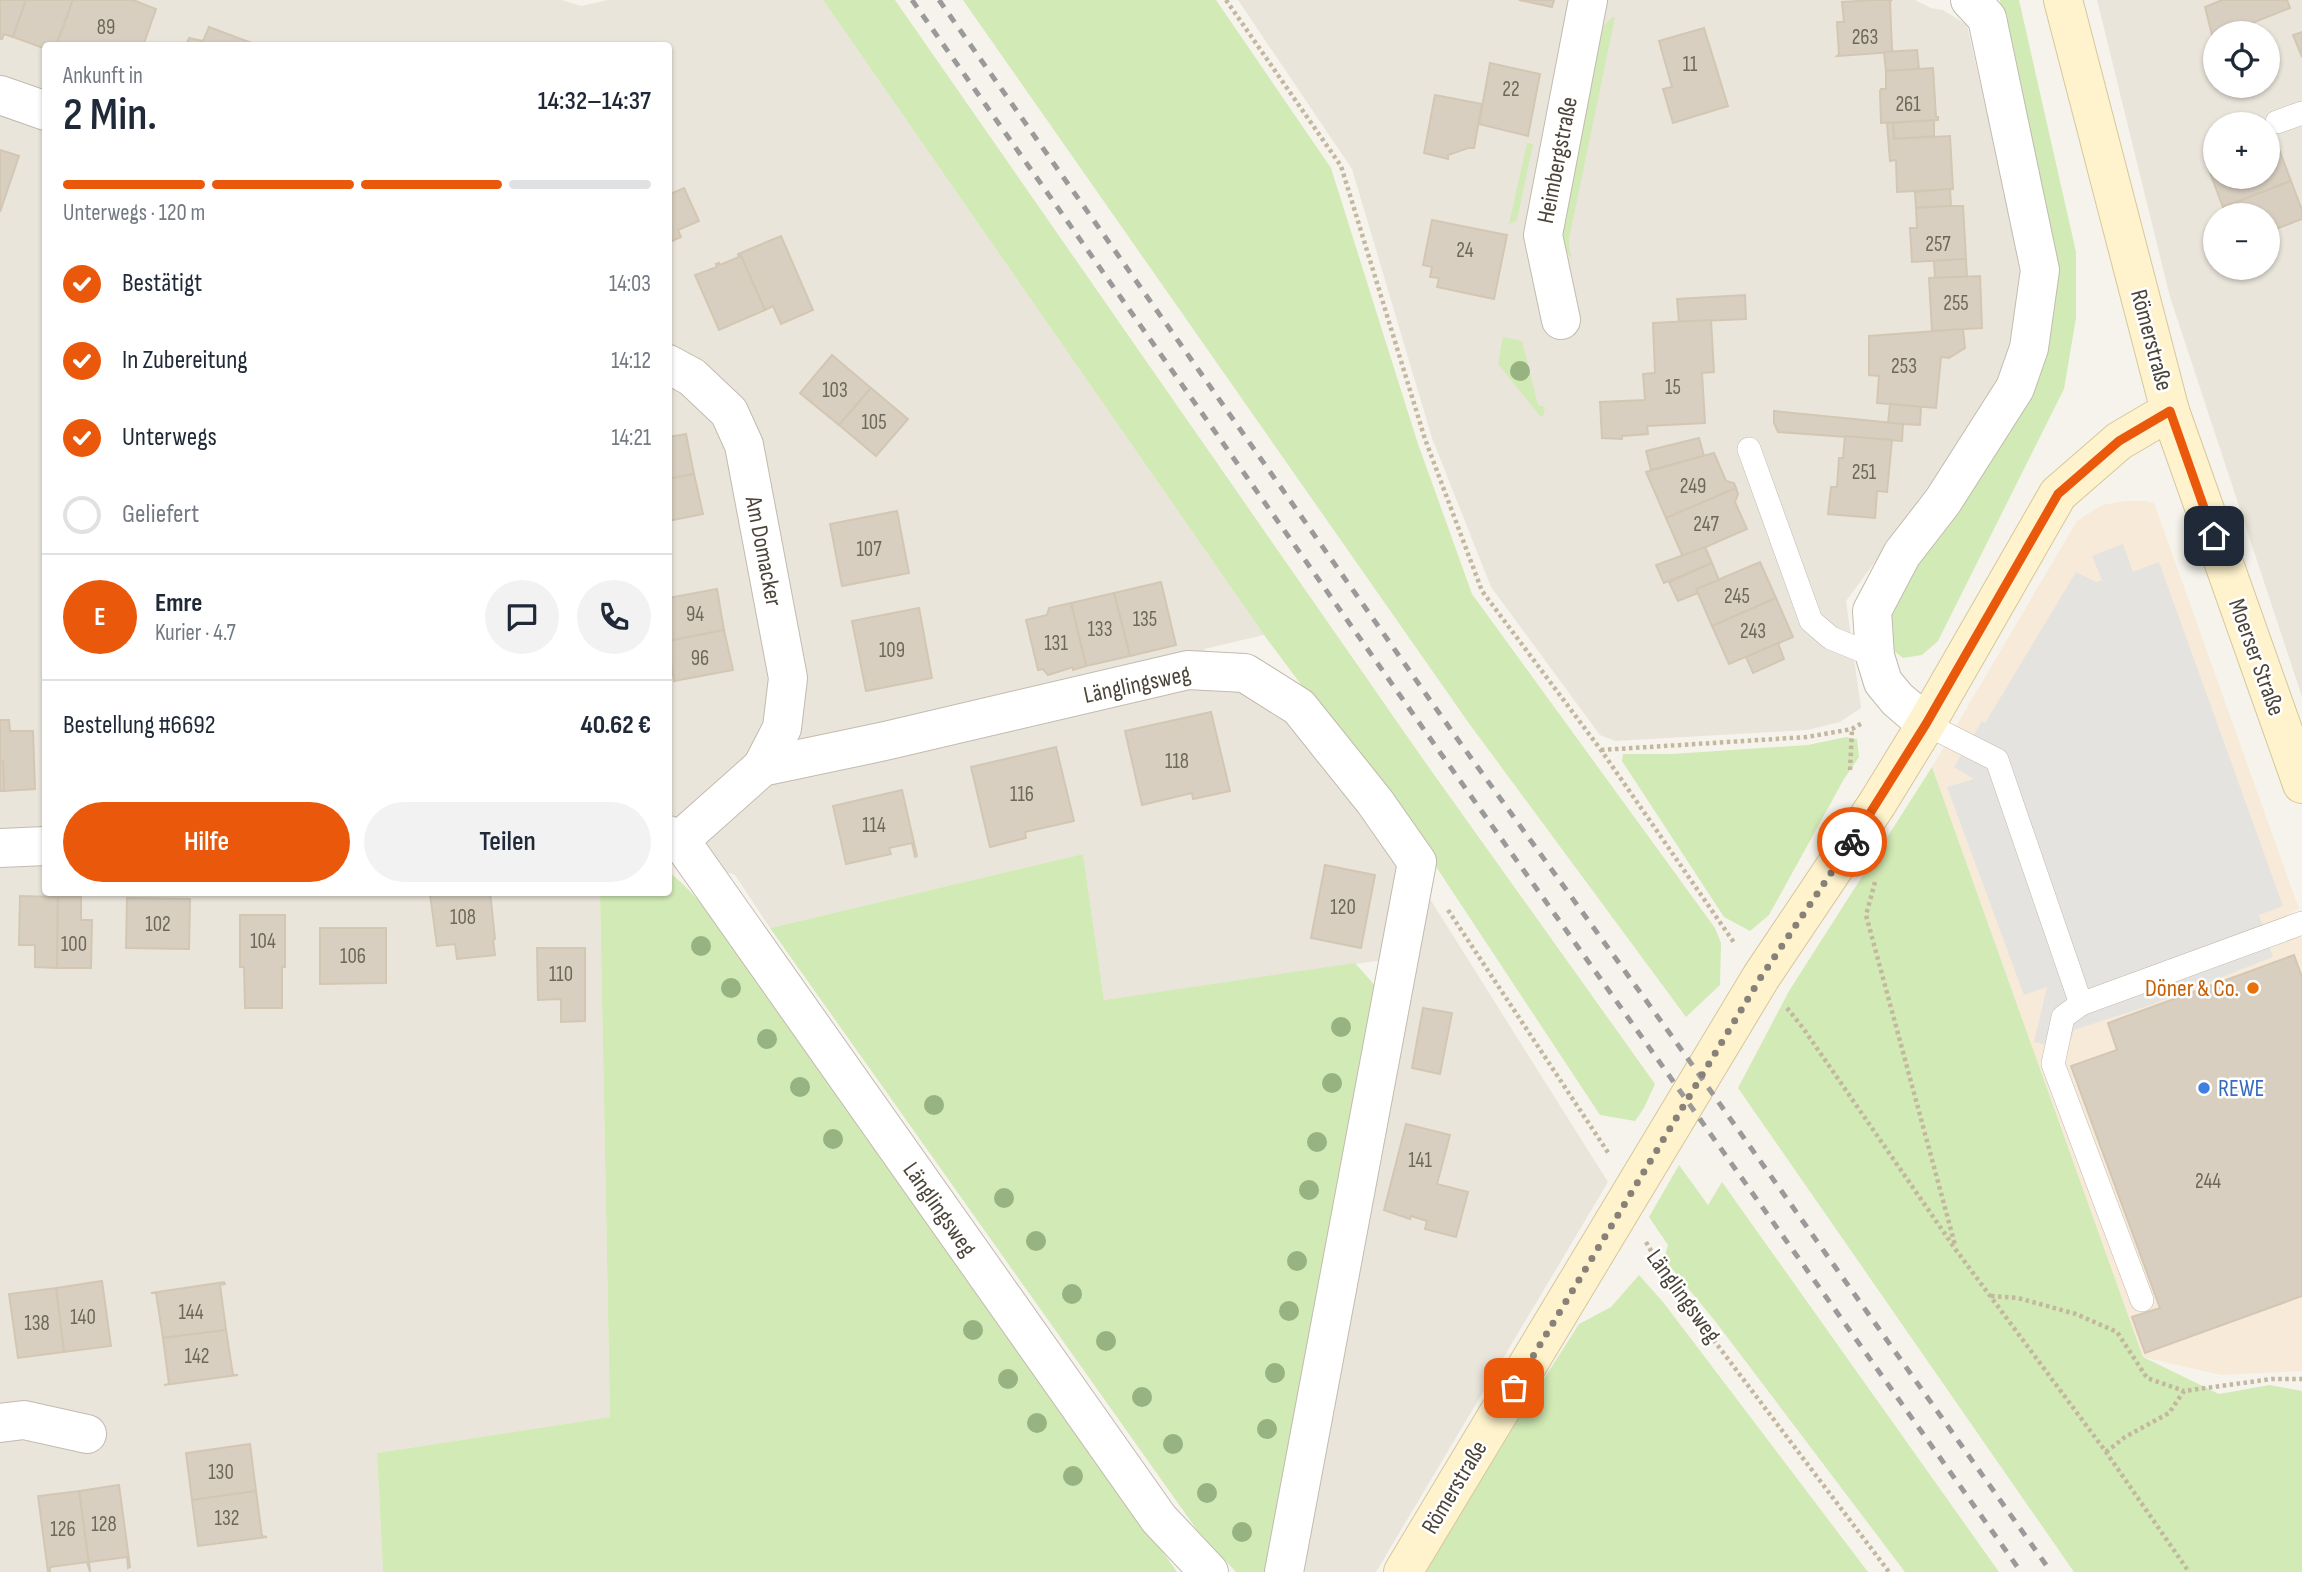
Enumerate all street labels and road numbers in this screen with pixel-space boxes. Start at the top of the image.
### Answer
street label: Heimbergstraße [1531,94,1584,226]
street label: Römerstraße [2124,286,2179,394]
street label: Am Domacker [738,493,788,609]
street label: Moerser Straße [2222,595,2291,720]
street label: Länglingsweg [1081,659,1193,710]
street label: Länglingsweg [897,1157,983,1262]
street label: Länglingsweg [1640,1244,1727,1349]
street label: Römerstraße [1415,1435,1494,1539]

